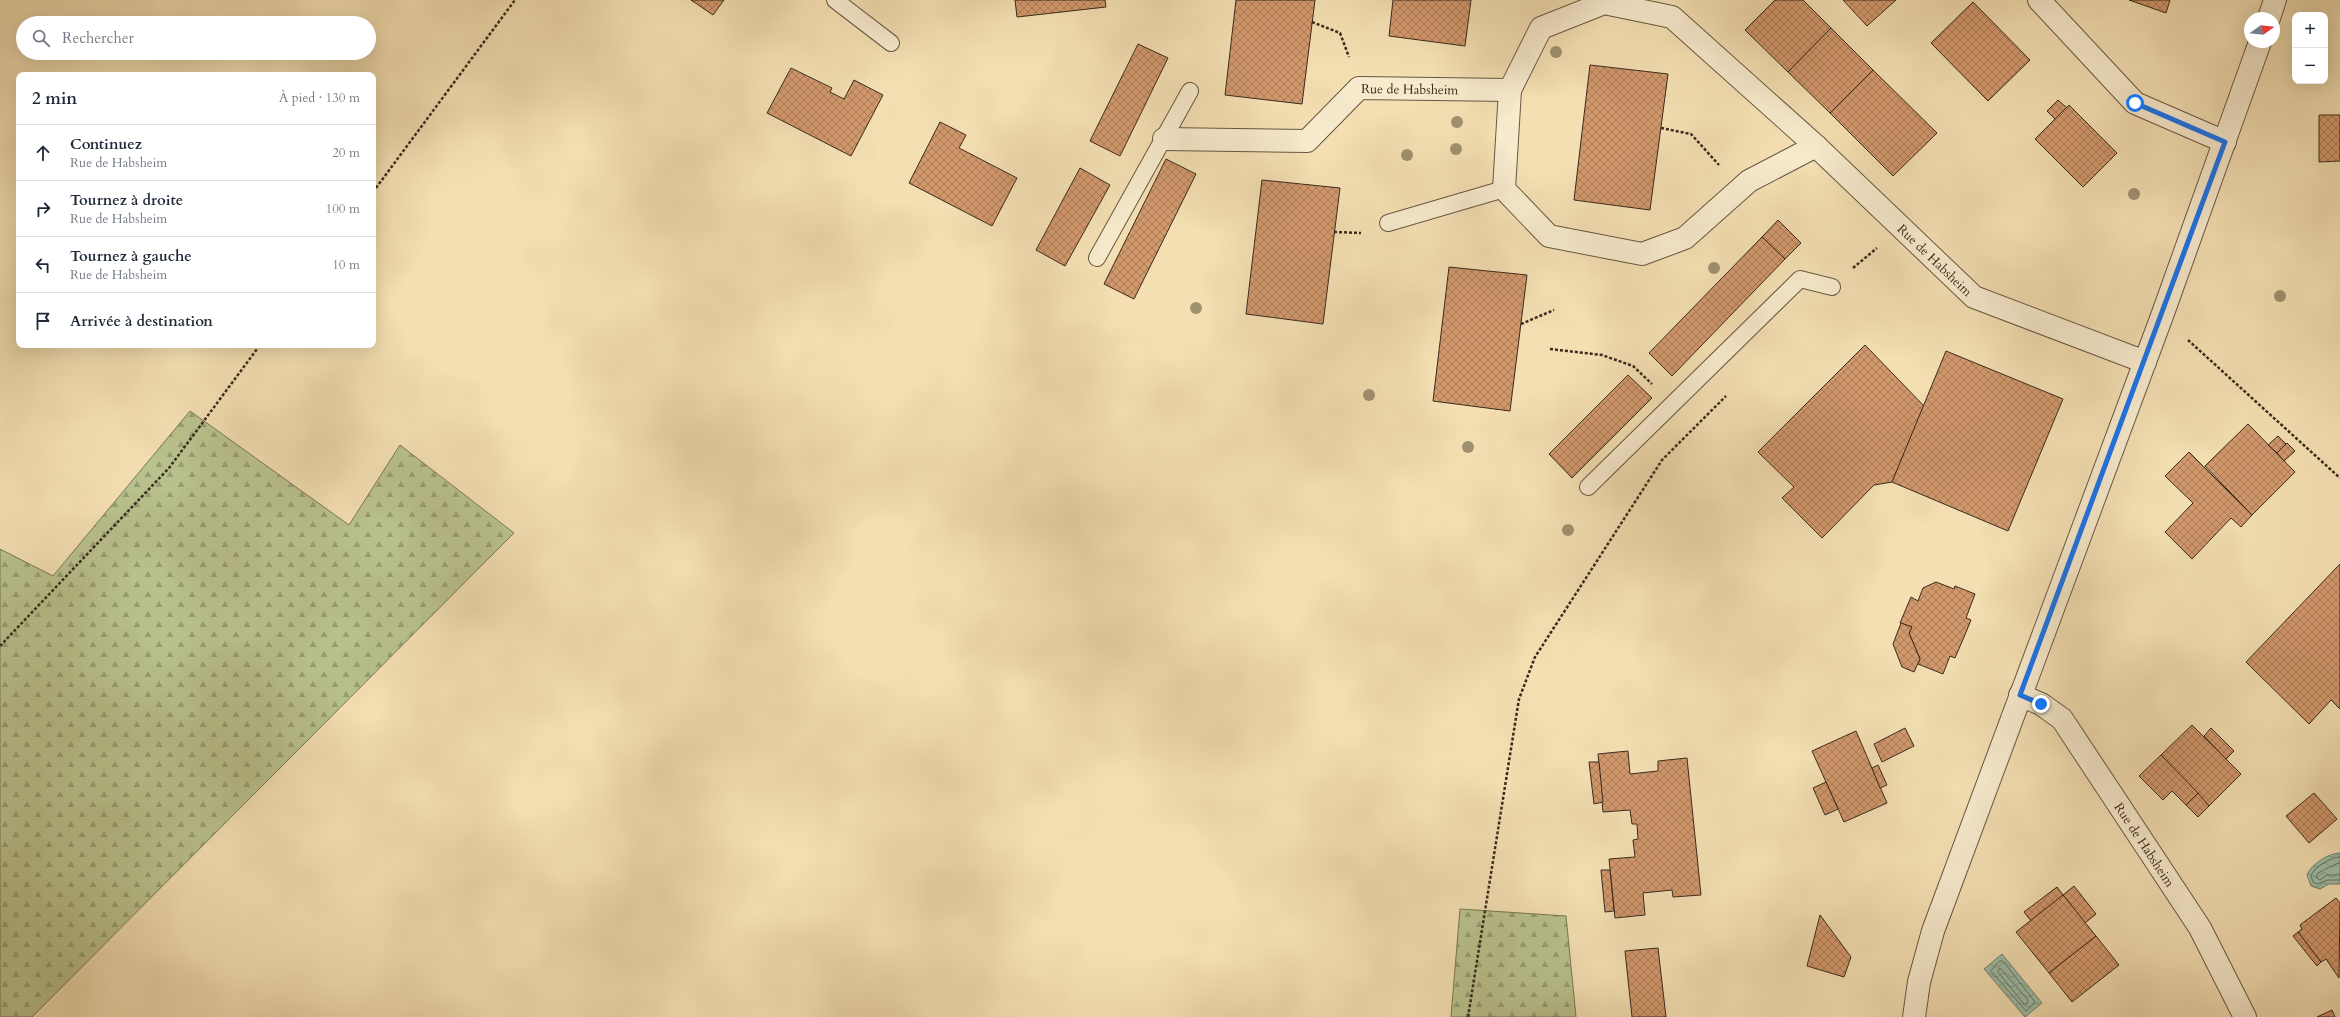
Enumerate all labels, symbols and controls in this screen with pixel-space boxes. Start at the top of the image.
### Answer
north arrow [2244,12,2280,48]
map controls [2292,12,2328,84]
button: + [2292,12,2328,48]
search box [16,16,376,60]
icon: search [30,27,52,49]
text: Rechercher [62,28,134,48]
button: − [2292,48,2328,84]
street label: Rue de Habsheim [1361,80,1459,99]
text: 2 min [32,87,77,110]
text: À pied · 130 m [279,89,360,107]
route start [2126,94,2144,112]
text: Continuez [70,134,142,154]
icon: ahead [32,142,54,164]
text: 20 m [332,144,360,162]
text: Rue de Habsheim [70,154,167,172]
text: Tournez à droite [70,190,183,210]
icon: right [32,198,54,220]
text: 100 m [326,200,360,218]
text: Rue de Habsheim [70,210,167,228]
street label: Rue de Habsheim [1893,220,1976,301]
text: Tournez à gauche [70,246,192,266]
icon: left [32,254,54,276]
text: 10 m [332,256,360,274]
text: Rue de Habsheim [70,266,167,284]
icon: arrive [32,310,54,332]
text: Arrivée à destination [70,311,213,331]
route end [2032,695,2050,713]
street label: Rue de Habsheim [2110,799,2178,891]

